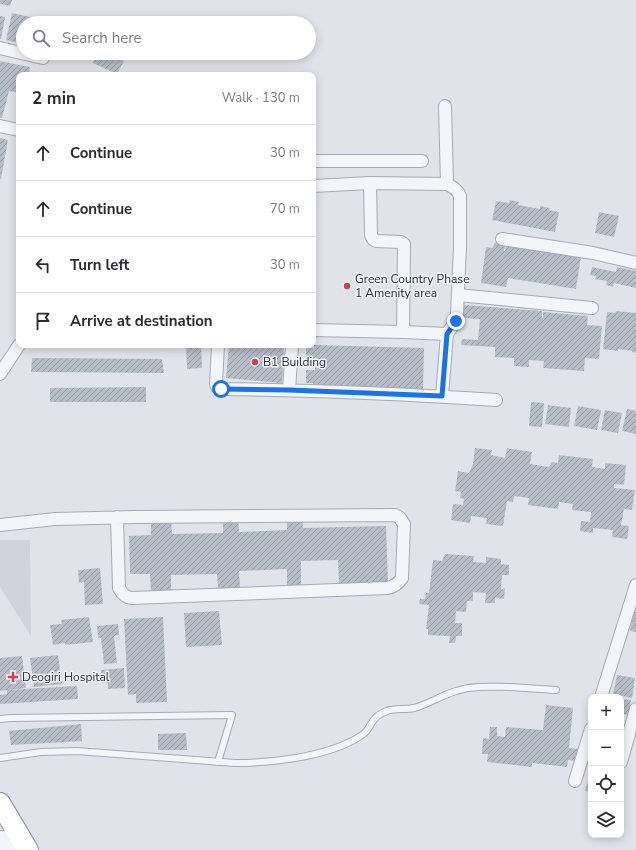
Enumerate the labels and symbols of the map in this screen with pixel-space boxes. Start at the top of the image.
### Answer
place label: Green Country Phase 1 Amenity area [355,271,470,301]
marker: Green Country Phase 1 Amenity area [342,281,352,291]
route end [447,312,465,330]
place label: B1 Building [263,354,326,370]
marker: B1 Building [250,357,260,367]
route start [212,380,230,398]
place label: Deogiri Hospital [22,669,110,685]
marker: Deogiri Hospital [7,671,19,683]

